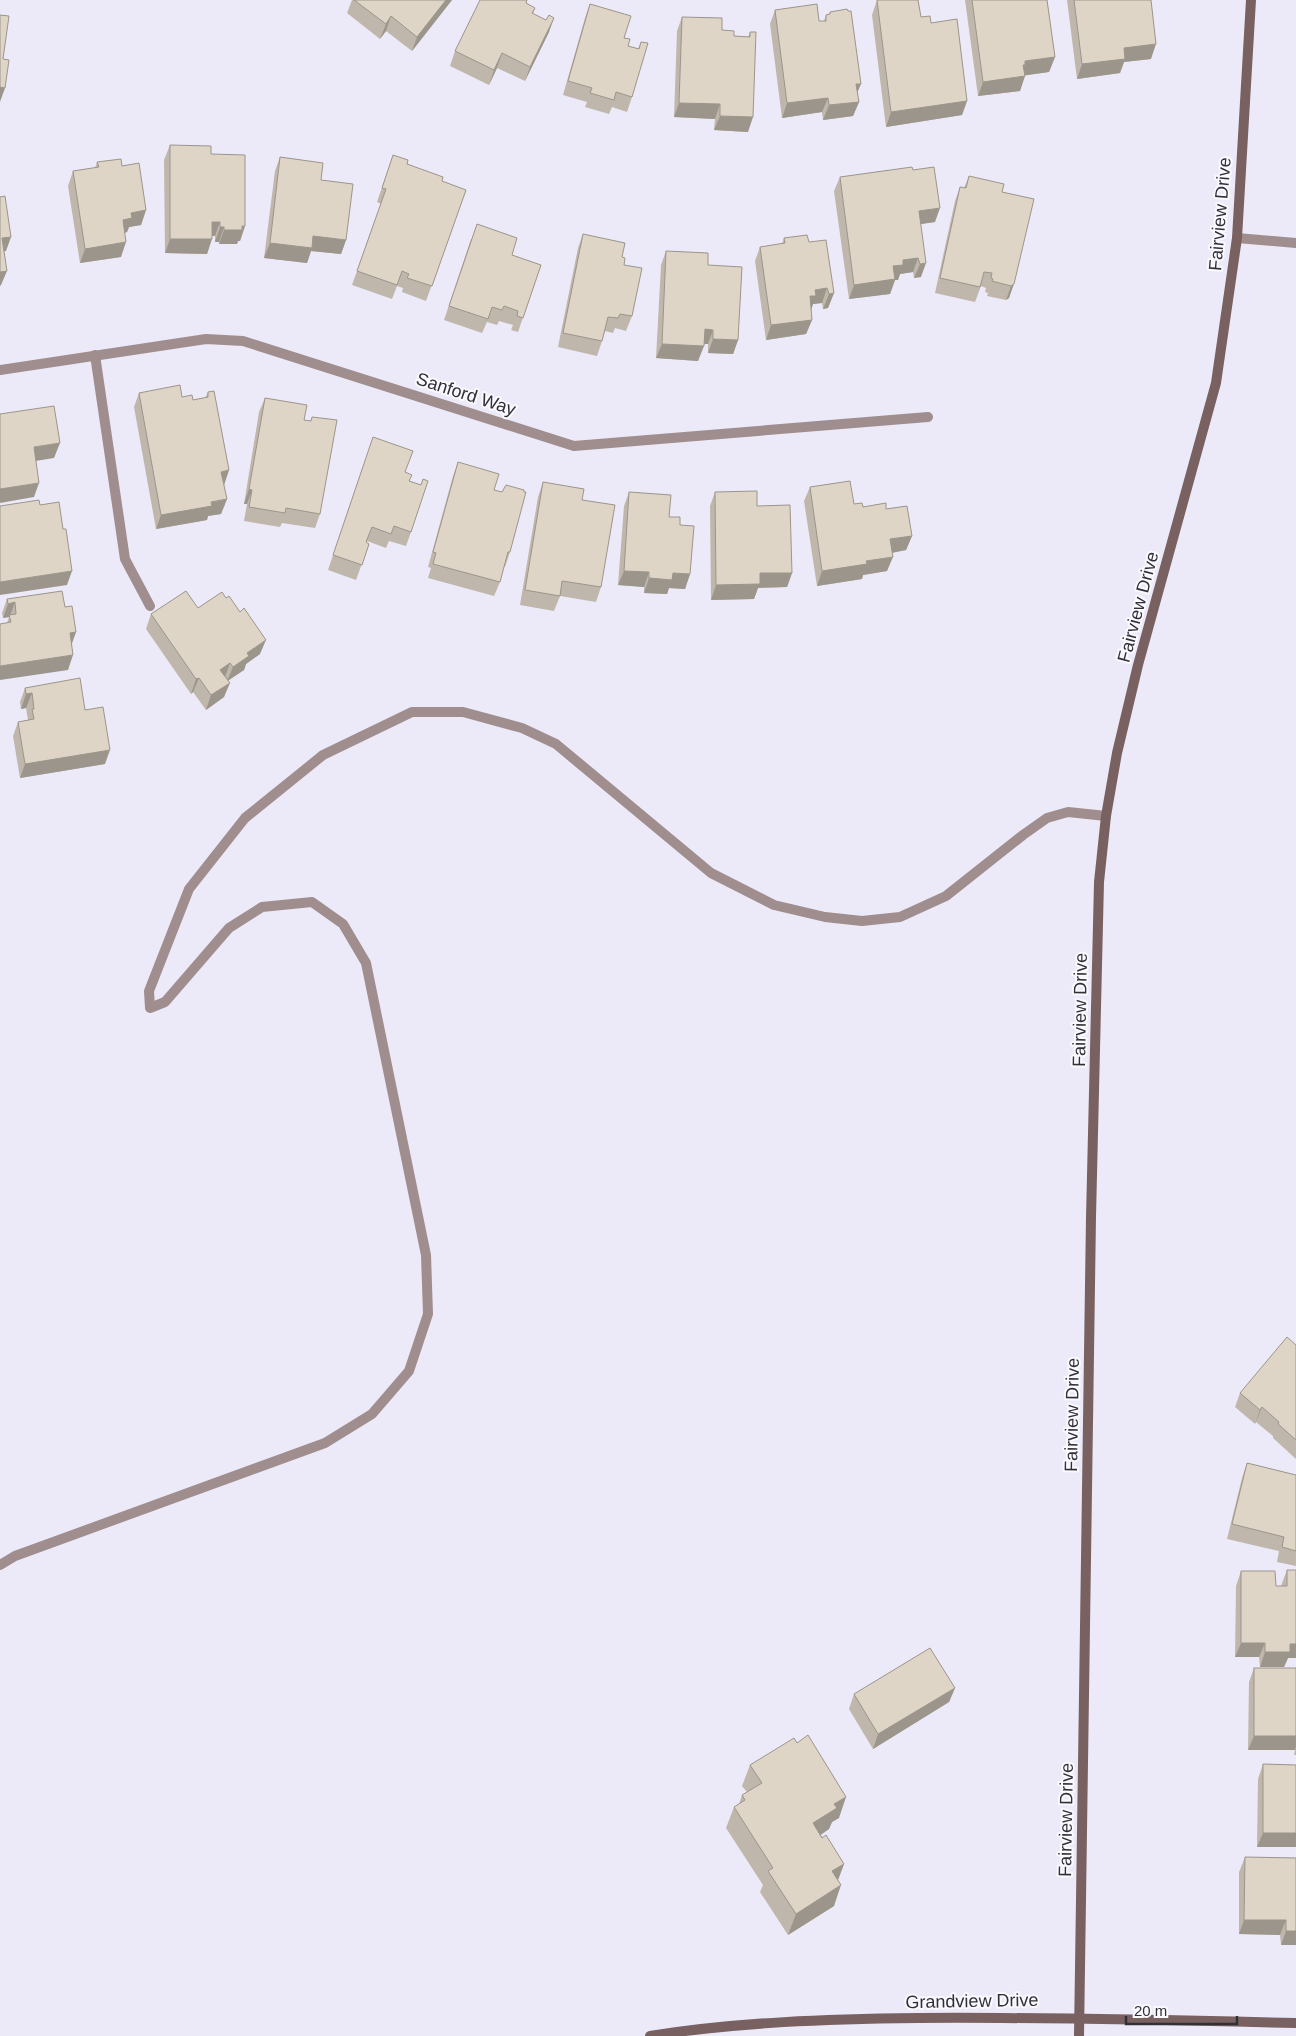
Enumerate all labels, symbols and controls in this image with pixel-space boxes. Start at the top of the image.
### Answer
street label: Fairview Drive [1205,156,1235,272]
street label: Sanford Way [414,369,518,419]
street label: Fairview Drive [1114,549,1162,665]
street label: Fairview Drive [1069,953,1091,1067]
street label: Fairview Drive [1061,1358,1083,1472]
street label: Fairview Drive [1055,1763,1077,1877]
street label: Grandview Drive [905,1990,1039,2012]
scale bar [1126,1994,1237,2026]
text: 20 m [1134,2002,1167,2019]

